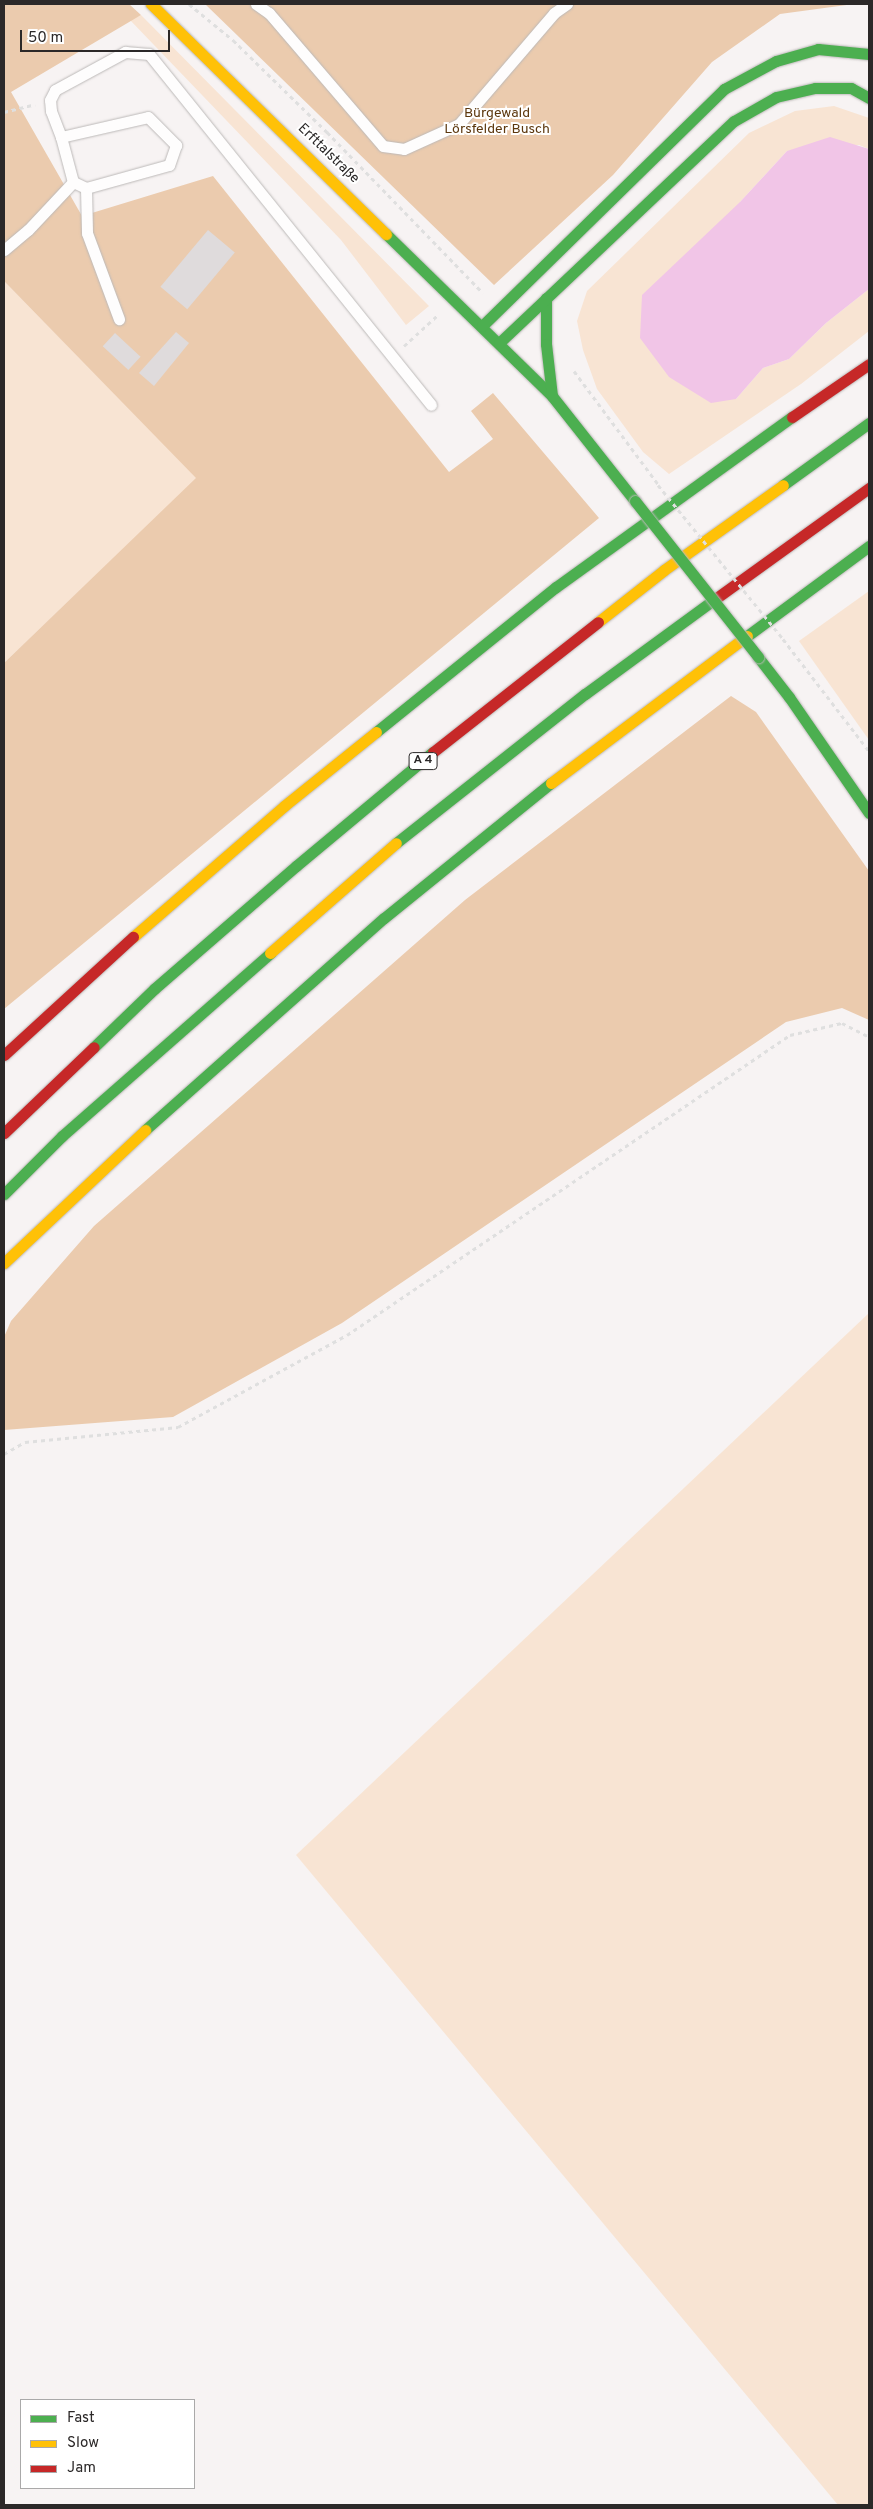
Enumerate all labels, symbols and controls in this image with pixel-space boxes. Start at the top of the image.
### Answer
scale bar [22,20,172,52]
text: 50 m [28,29,63,48]
park label: Bürgewald Lörsfelder Busch [444,106,550,138]
street label: Erfttalstraße [294,121,362,187]
road number: A 4 [408,751,438,770]
legend [20,2399,195,2489]
text: Fast [67,2409,95,2428]
text: Slow [67,2434,99,2453]
text: Jam [67,2459,96,2478]

